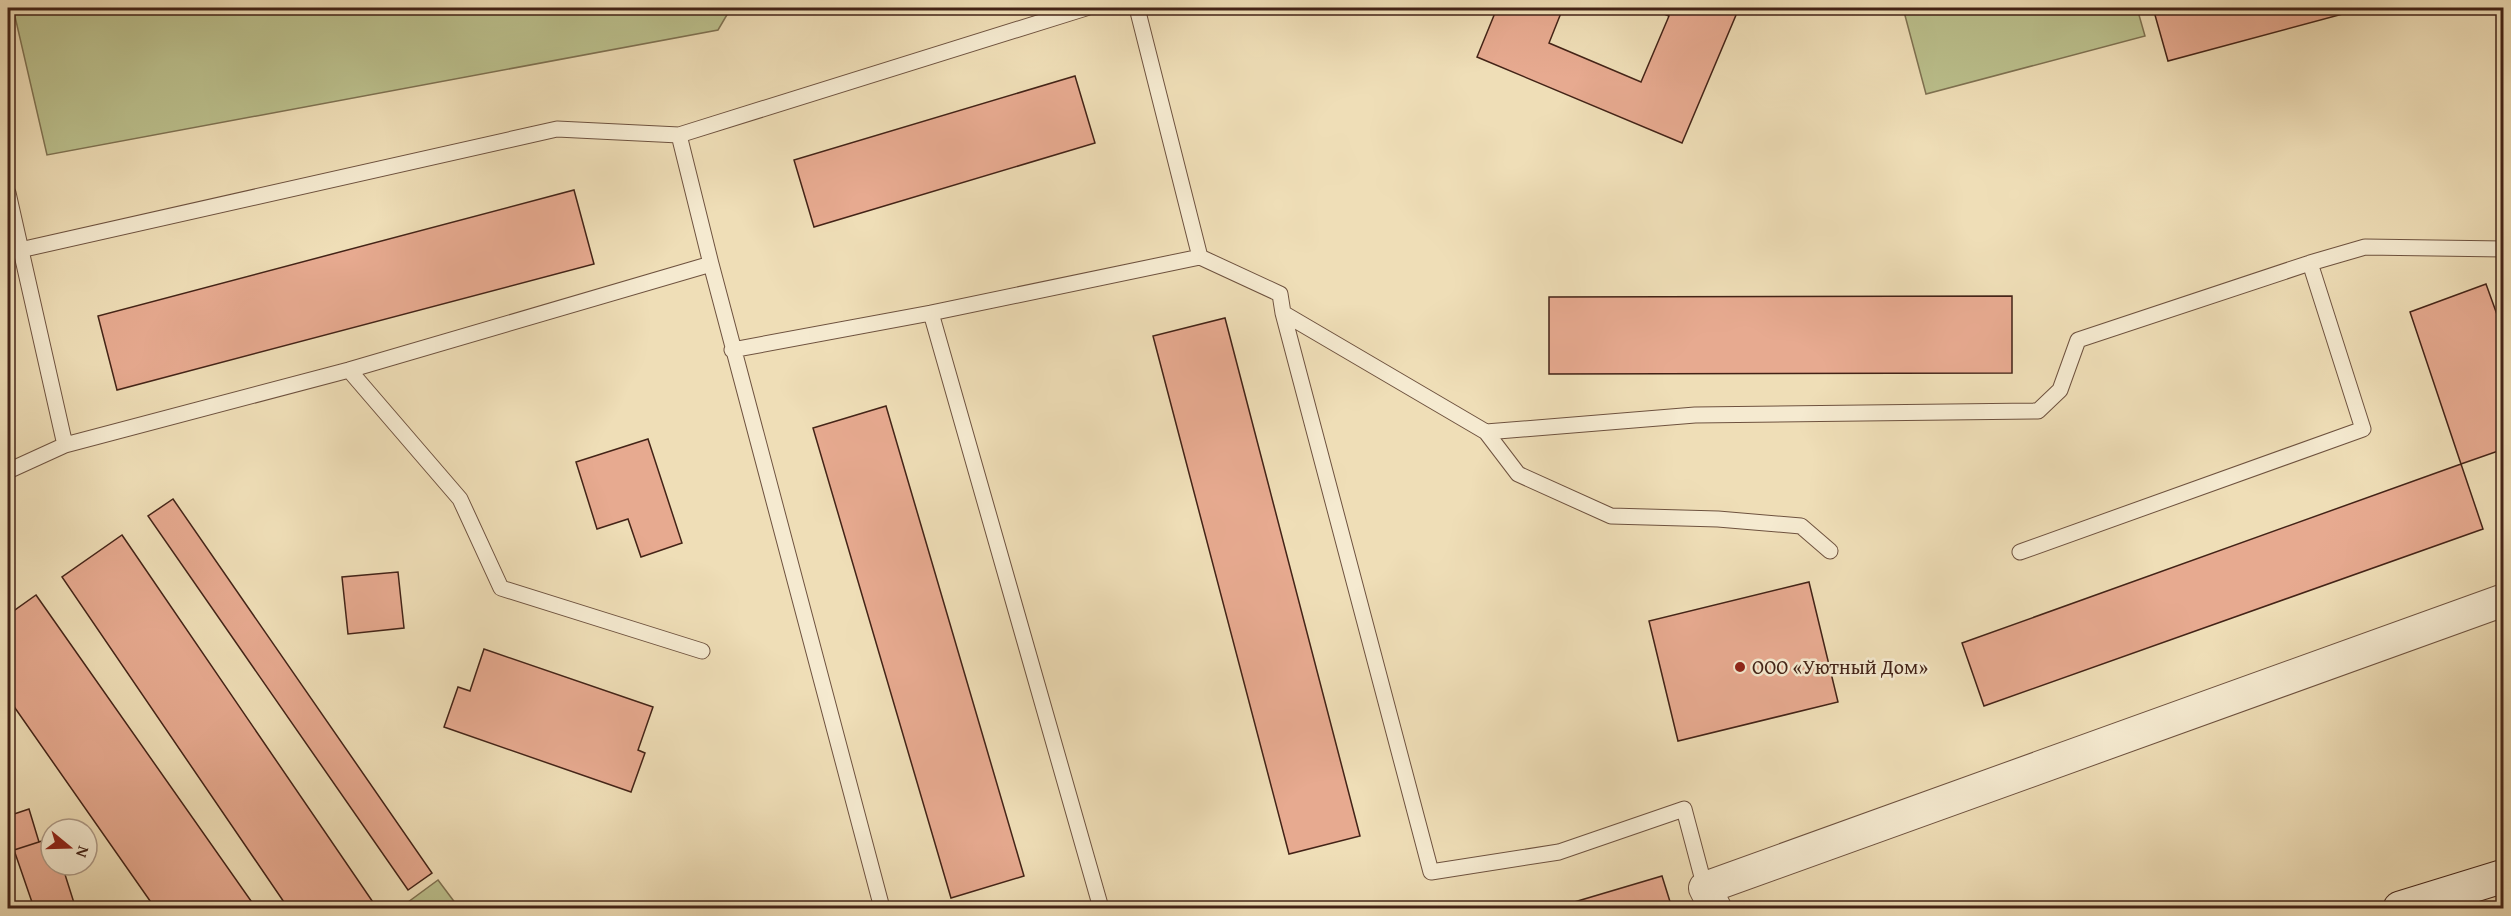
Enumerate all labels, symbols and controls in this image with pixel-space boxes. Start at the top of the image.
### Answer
place label: ООО «Уютный Дом» [1752,652,1928,681]
marker: ООО «Уютный Дом» [1733,660,1747,674]
north arrow [39,817,99,877]
text: N [70,843,96,861]

